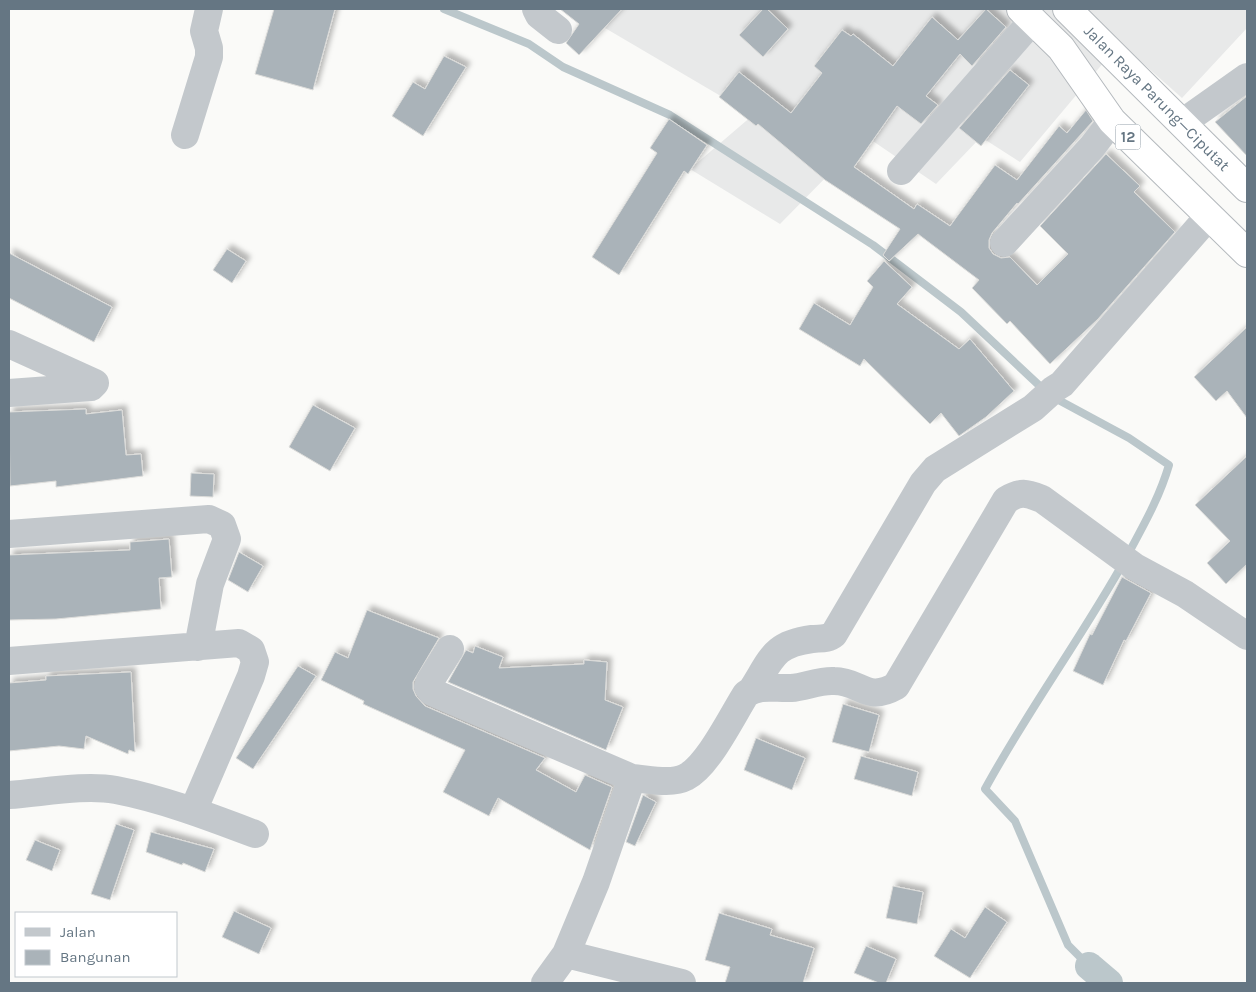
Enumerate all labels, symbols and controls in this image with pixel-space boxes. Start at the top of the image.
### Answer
street label: Jalan Raya Parung—Ciputat [1080,21,1234,175]
road number: 12 [1116,124,1140,150]
legend [15,912,178,977]
text: Jalan [60,923,96,941]
text: Bangunan [60,948,131,966]

